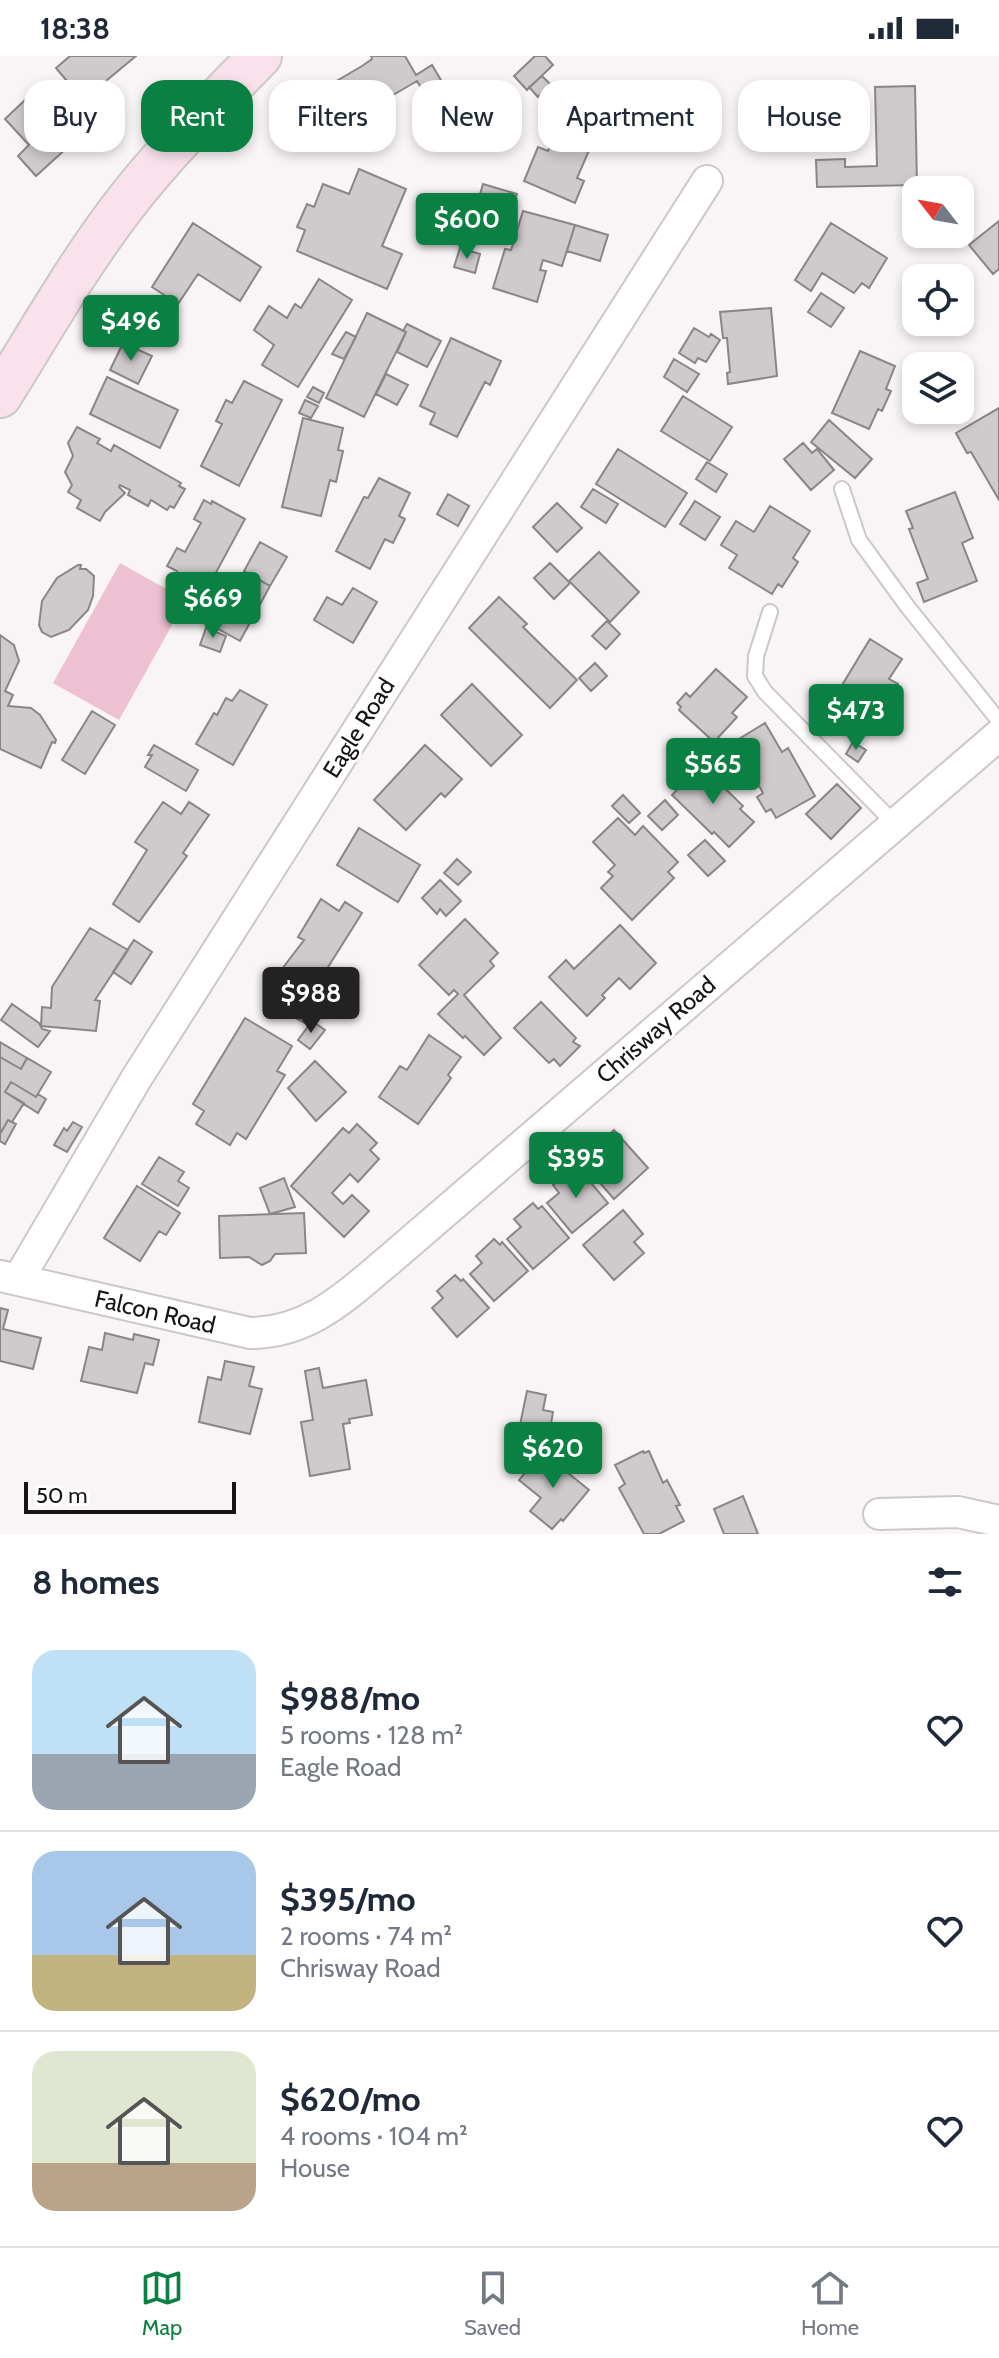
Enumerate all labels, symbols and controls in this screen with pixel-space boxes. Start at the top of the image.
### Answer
text: 18:38 [40,10,110,47]
chip: Buy [24,80,125,152]
chip: Rent [141,80,253,152]
chip: Filters [269,80,396,152]
chip: New [412,80,522,152]
chip: Apartment [538,80,722,152]
chip: House [738,80,870,152]
north arrow [902,176,974,248]
map controls [902,176,974,424]
pin: $600 [420,193,514,261]
text: $600 [434,203,500,235]
button: locate [902,264,974,336]
pin: $496 [84,295,178,363]
text: $496 [101,305,161,337]
button: layers [902,352,974,424]
pin: $669 [166,572,260,640]
text: $669 [184,582,242,614]
street label: Eagle Road [317,673,401,783]
pin: $473 [809,684,903,752]
text: $473 [827,694,885,726]
pin: $565 [666,738,760,806]
text: $565 [684,748,742,780]
pin: $988 [264,967,358,1035]
street label: Chrisway Road [590,970,721,1089]
text: $988 [280,977,342,1009]
pin: $395 [529,1132,623,1200]
text: $395 [547,1142,605,1174]
street label: Falcon Road [92,1284,218,1339]
pin: $620 [506,1422,600,1490]
text: $620 [522,1432,584,1464]
scale bar [24,1478,236,1514]
text: 50 m [36,1482,88,1509]
icon: filters [923,1560,967,1604]
text: 8 homes [32,1561,160,1603]
text: $988/mo [280,1677,420,1719]
icon: home [96,1682,192,1778]
icon: heart [923,1708,967,1752]
text: 5 rooms · 128 m² [280,1719,463,1751]
text: Eagle Road [280,1751,401,1783]
text: $395/mo [280,1878,416,1920]
icon: home [96,1883,192,1979]
icon: heart [923,1909,967,1953]
text: 2 rooms · 74 m² [280,1920,452,1952]
text: Chrisway Road [280,1952,441,1984]
text: $620/mo [280,2078,421,2120]
icon: home [96,2083,192,2179]
icon: heart [923,2109,967,2153]
text: 4 rooms · 104 m² [280,2120,468,2152]
text: House [280,2152,350,2184]
tab: Map [140,2266,184,2341]
tab: Saved [464,2266,521,2341]
tab: Home [801,2266,859,2341]

